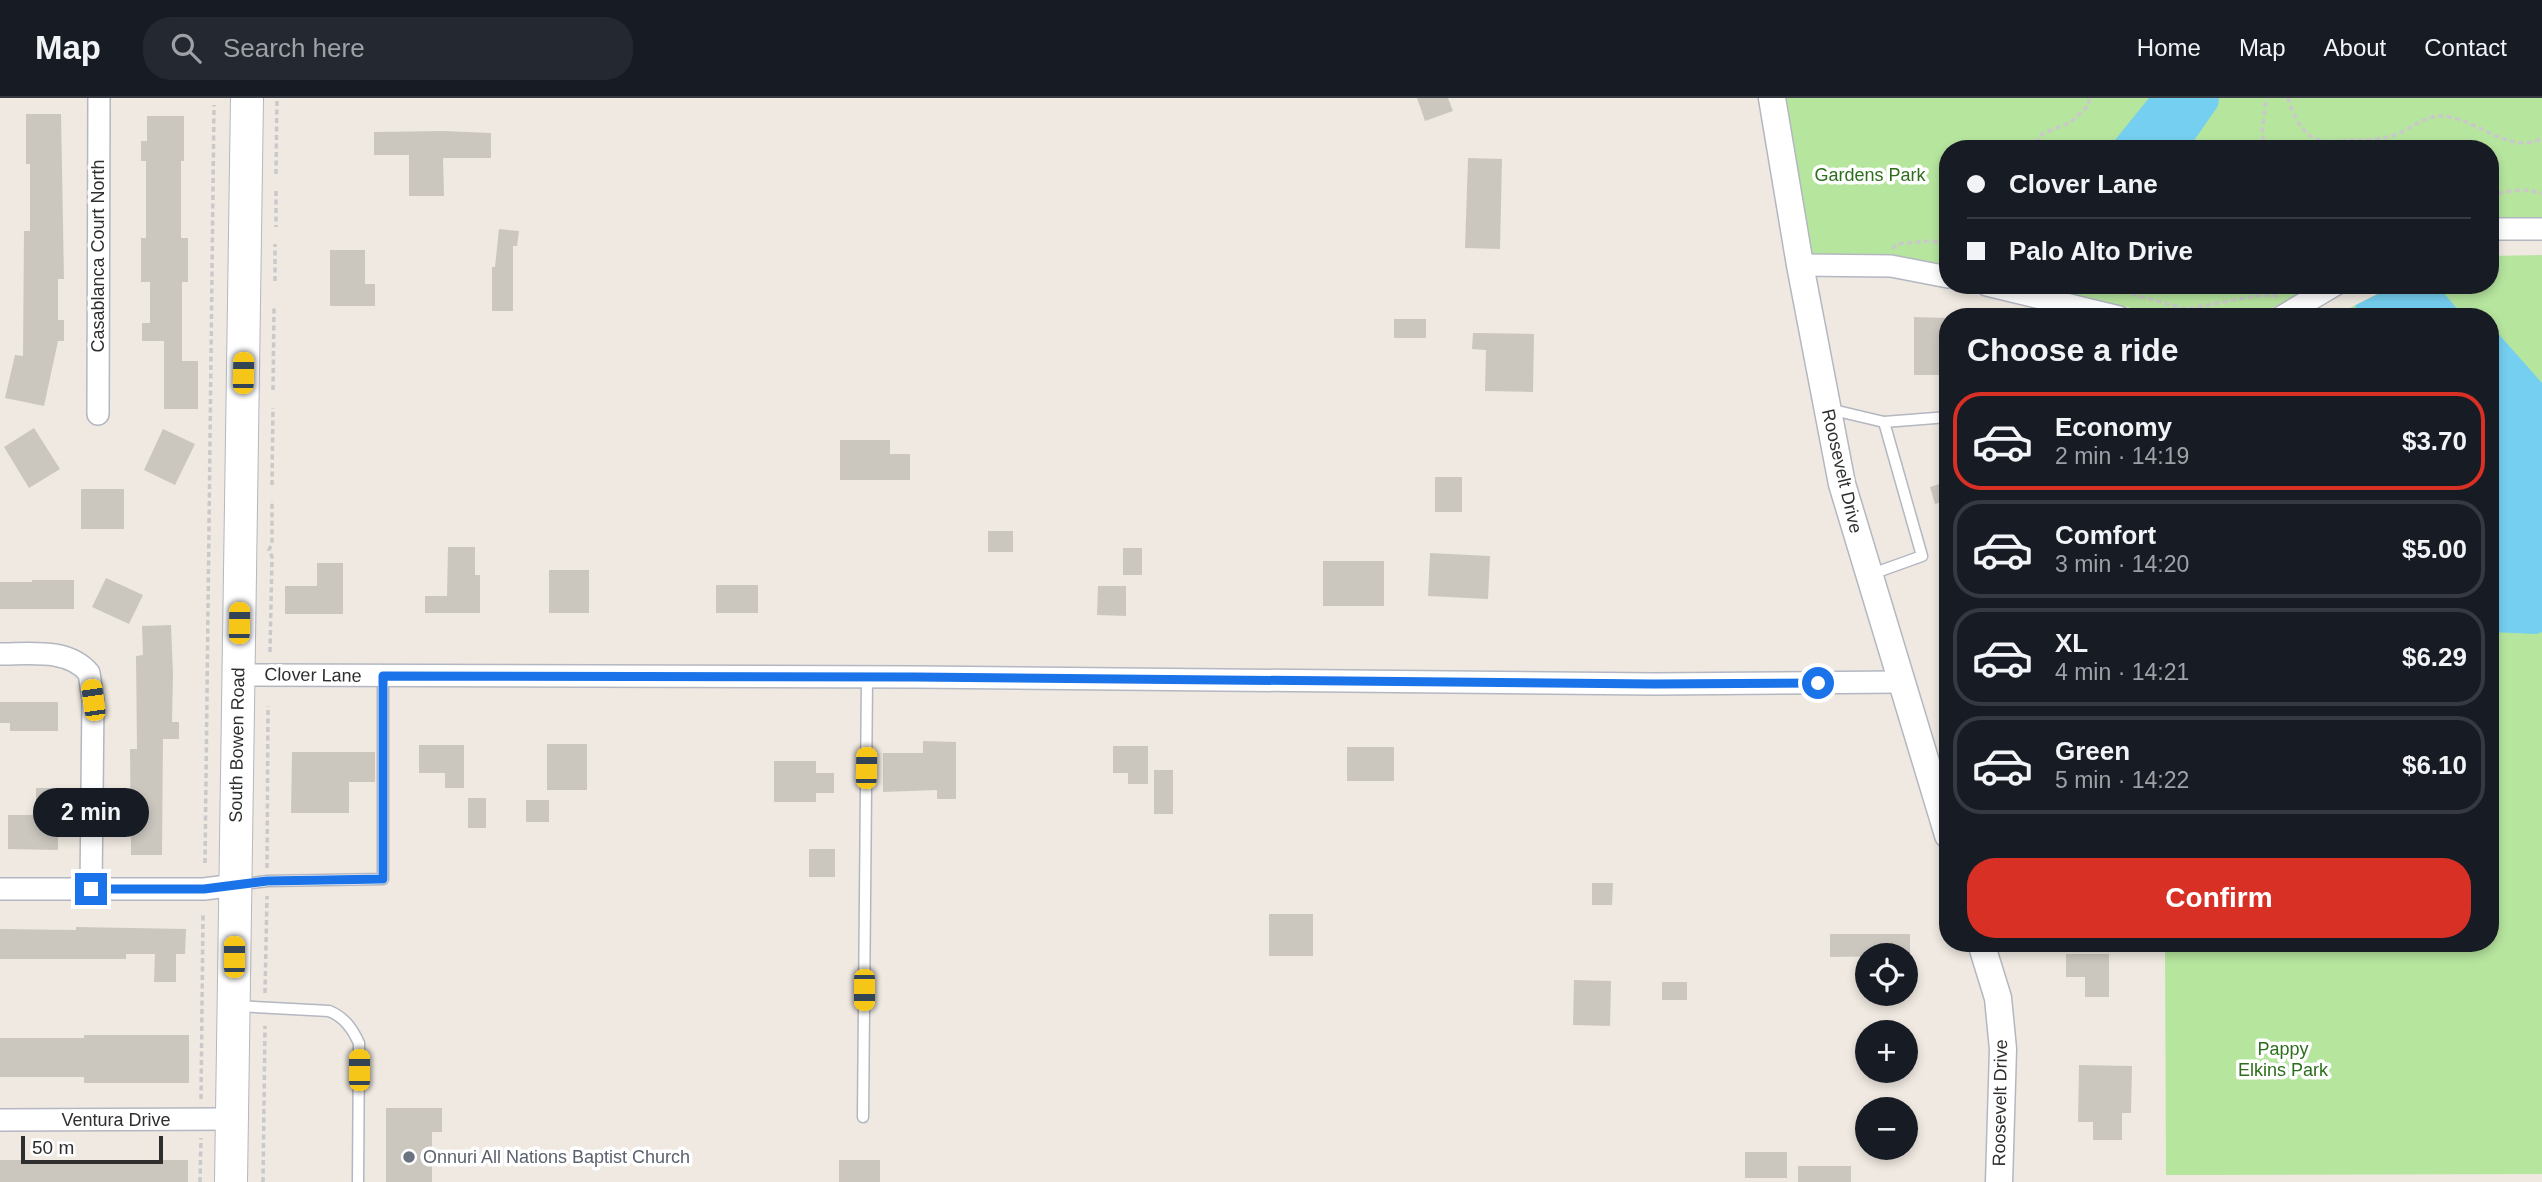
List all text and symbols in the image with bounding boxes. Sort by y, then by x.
search box [143,17,633,80]
text: Map [35,29,101,66]
icon: search [167,29,205,67]
text: Search here [223,33,365,63]
text: Home [2137,34,2201,61]
text: Map [2239,34,2286,61]
text: About [2324,34,2386,61]
text: Contact [2424,34,2507,61]
street label: Casablanca Court North [88,159,108,353]
park label: Gardens Park [1814,165,1927,185]
text: Clover Lane [2009,169,2158,199]
text: Palo Alto Drive [2009,236,2193,266]
text: Choose a ride [1967,332,2179,368]
car [233,352,254,394]
street label: Roosevelt Drive [1818,407,1866,535]
icon: car [1971,410,2034,473]
text: Economy [2055,412,2172,442]
text: $3.70 [2402,426,2467,456]
text: 2 min · 14:19 [2055,443,2189,469]
icon: car [1971,518,2034,581]
text: Comfort [2055,520,2156,550]
text: $5.00 [2402,534,2467,564]
text: 3 min · 14:20 [2055,551,2189,577]
car [229,602,250,644]
icon: car [1971,626,2034,689]
text: XL [2055,628,2088,658]
text: $6.29 [2402,642,2467,672]
text: 4 min · 14:21 [2055,659,2189,685]
street label: Clover Lane [264,664,362,686]
street label: South Bowen Road [226,667,248,823]
route start [1802,667,1834,699]
car [80,678,107,722]
icon: car [1971,734,2034,797]
text: Green [2055,736,2130,766]
car [856,747,877,789]
text: $6.10 [2402,750,2467,780]
text: 5 min · 14:22 [2055,767,2189,793]
callout: 2 min [33,788,149,836]
text: 2 min [61,799,121,825]
button: Confirm [1967,858,2471,938]
route end [75,873,107,905]
car [224,936,245,978]
map controls [1855,943,1918,1160]
button: locate [1855,943,1918,1006]
car [854,969,875,1011]
button: + [1855,1020,1918,1083]
street label: Roosevelt Drive [1989,1039,2011,1167]
park label: Pappy Elkins Park [2238,1039,2329,1080]
car [349,1049,370,1091]
button: − [1855,1097,1918,1160]
street label: Ventura Drive [61,1110,171,1130]
scale bar [21,1133,163,1165]
text: 50 m [32,1137,74,1158]
place label: Onnuri All Nations Baptist Church [423,1147,690,1167]
marker: Onnuri All Nations Baptist Church [401,1149,417,1165]

